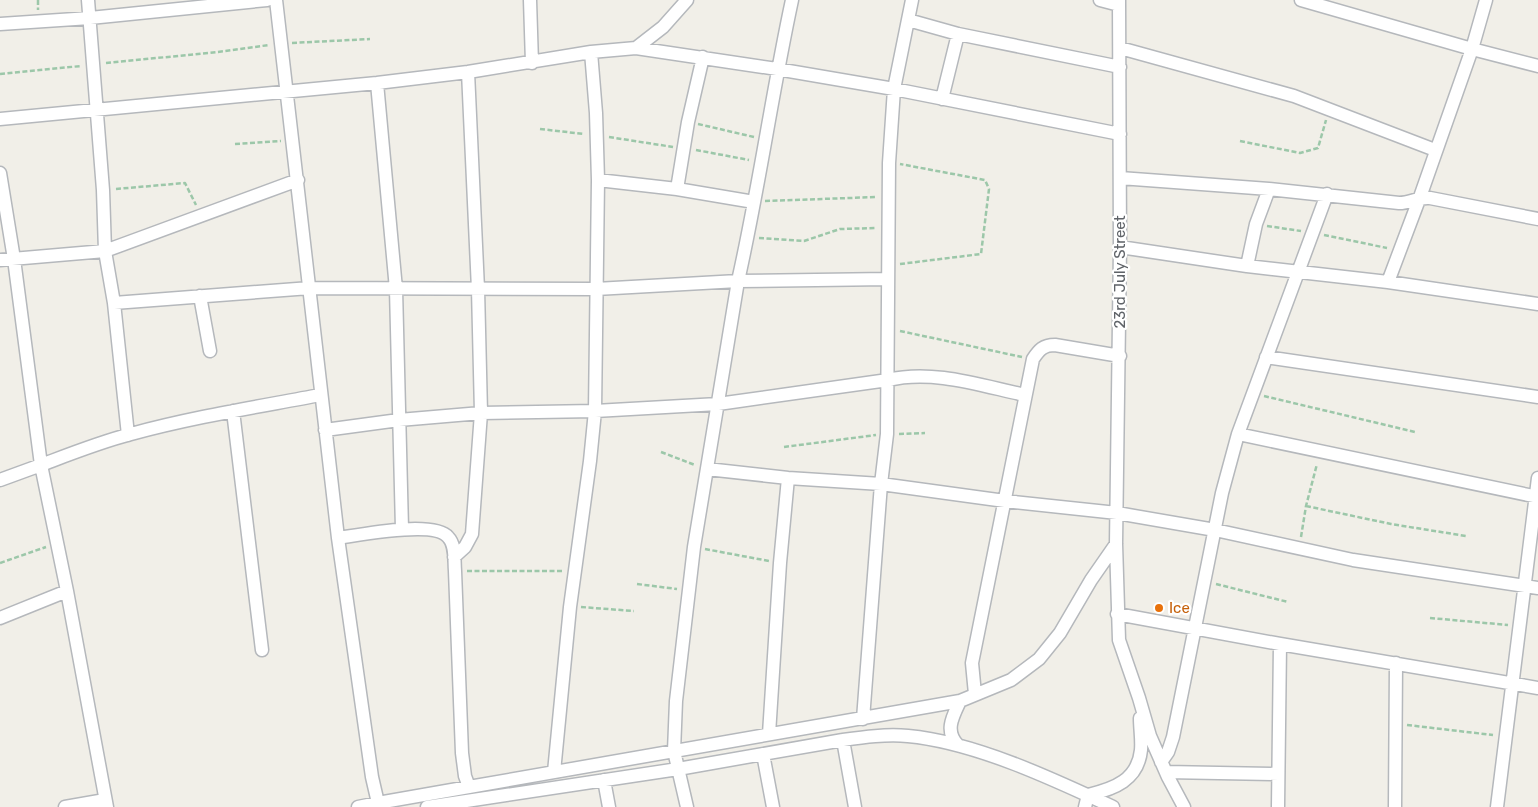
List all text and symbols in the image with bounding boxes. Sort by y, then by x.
street label: 23rd July Street [1111,215,1129,329]
place label: Ice [1169,599,1190,617]
marker: Ice [1153,602,1165,614]

